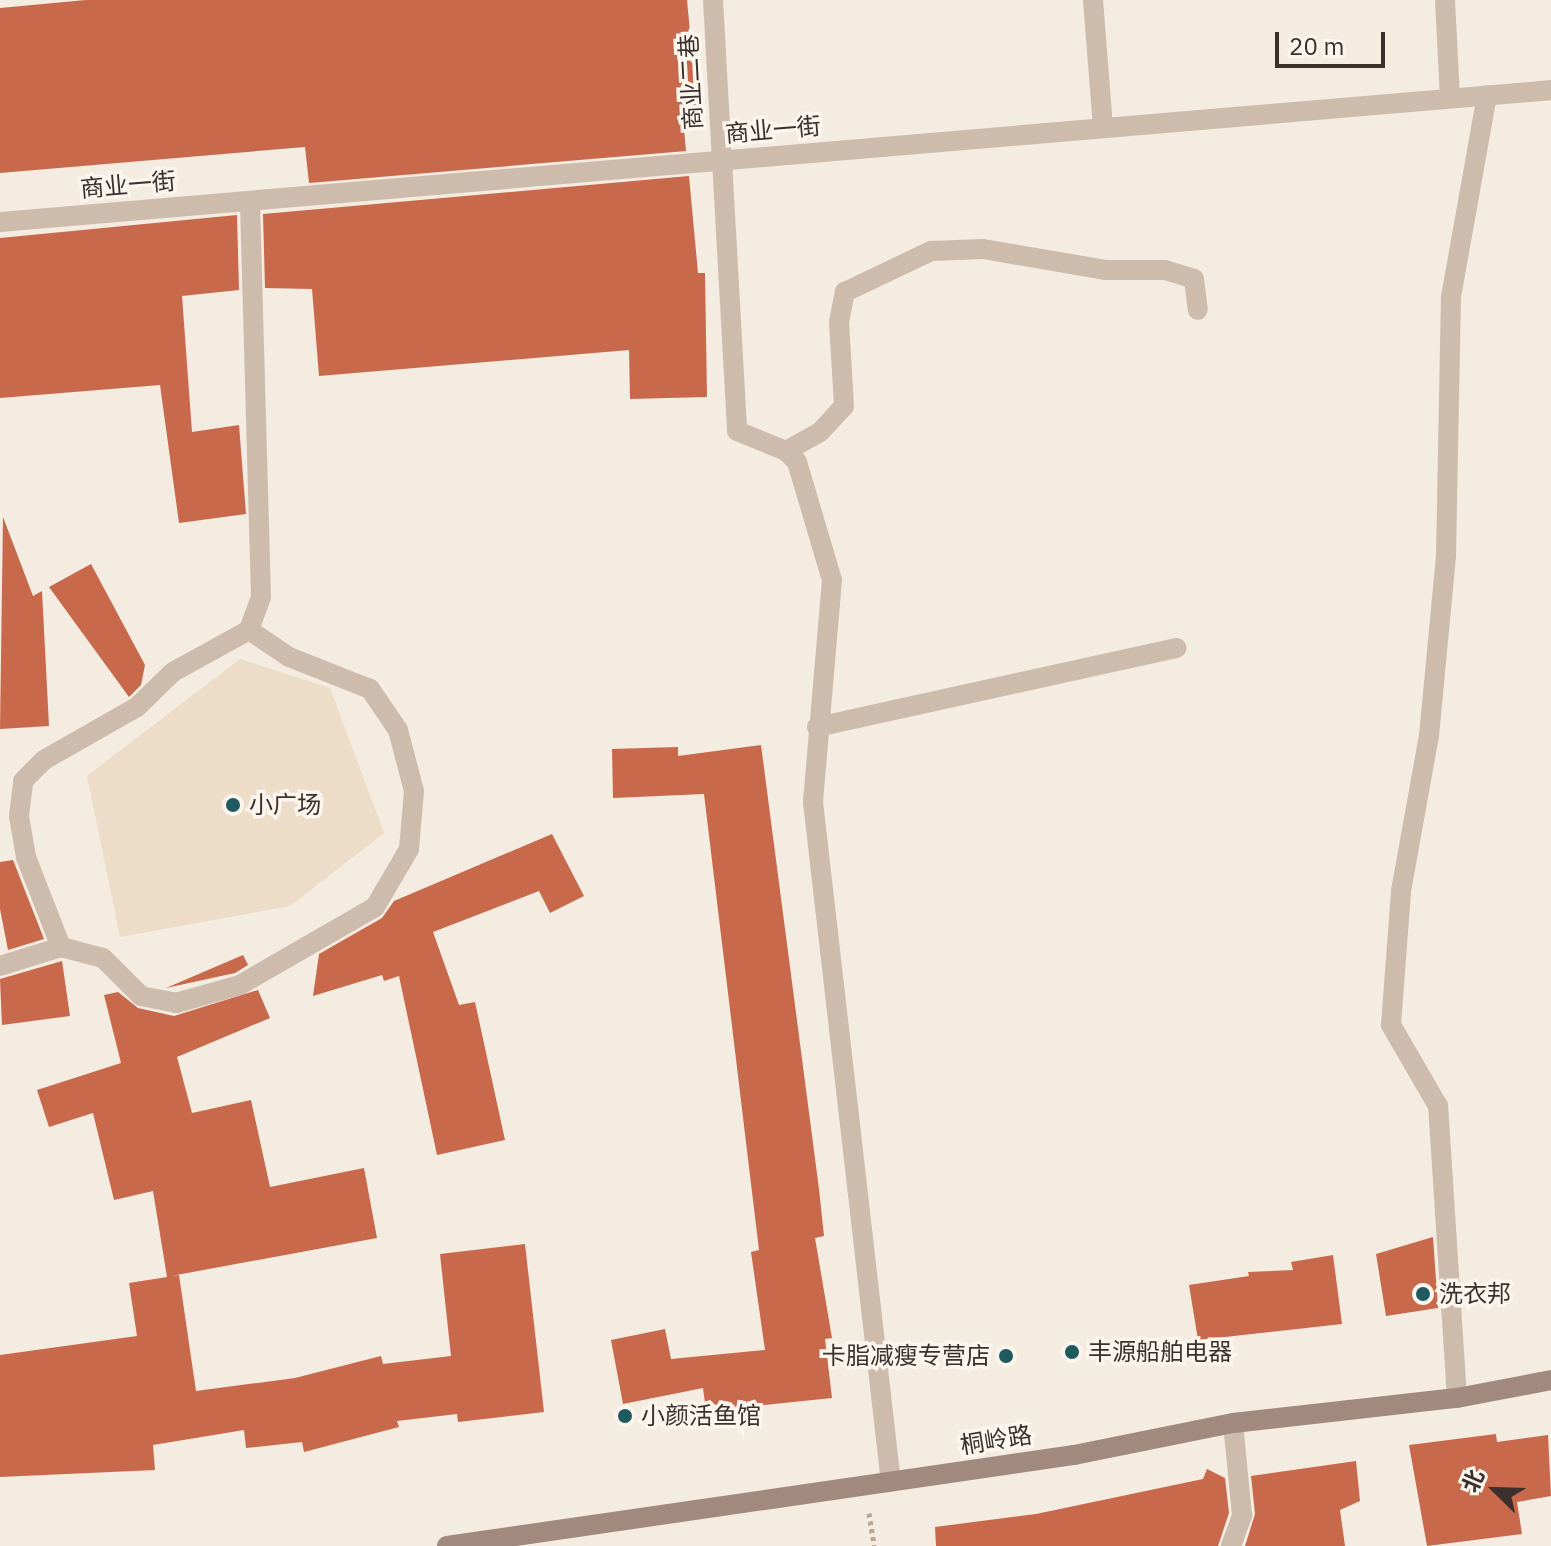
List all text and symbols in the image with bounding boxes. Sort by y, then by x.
scale bar [1279,16,1389,66]
text: 20 m [1289,30,1344,62]
street label: 商业二巷 [674,33,708,131]
street label: 商业一街 [724,111,822,149]
street label: 商业一街 [79,166,177,204]
place label: 小广场 [249,791,321,819]
marker: 小广场 [224,796,242,814]
place label: 洗衣邦 [1439,1280,1511,1308]
marker: 洗衣邦 [1414,1285,1432,1303]
place label: 丰源船舶电器 [1088,1338,1232,1366]
place label: 卡脂减瘦专营店 [822,1342,990,1370]
marker: 丰源船舶电器 [1063,1343,1081,1361]
marker: 卡脂减瘦专营店 [997,1347,1015,1365]
place label: 小颜活鱼馆 [641,1402,761,1430]
marker: 小颜活鱼馆 [616,1407,634,1425]
street label: 桐岭路 [958,1420,1034,1460]
north arrow [1455,1450,1535,1530]
text: 北 [1455,1465,1490,1496]

